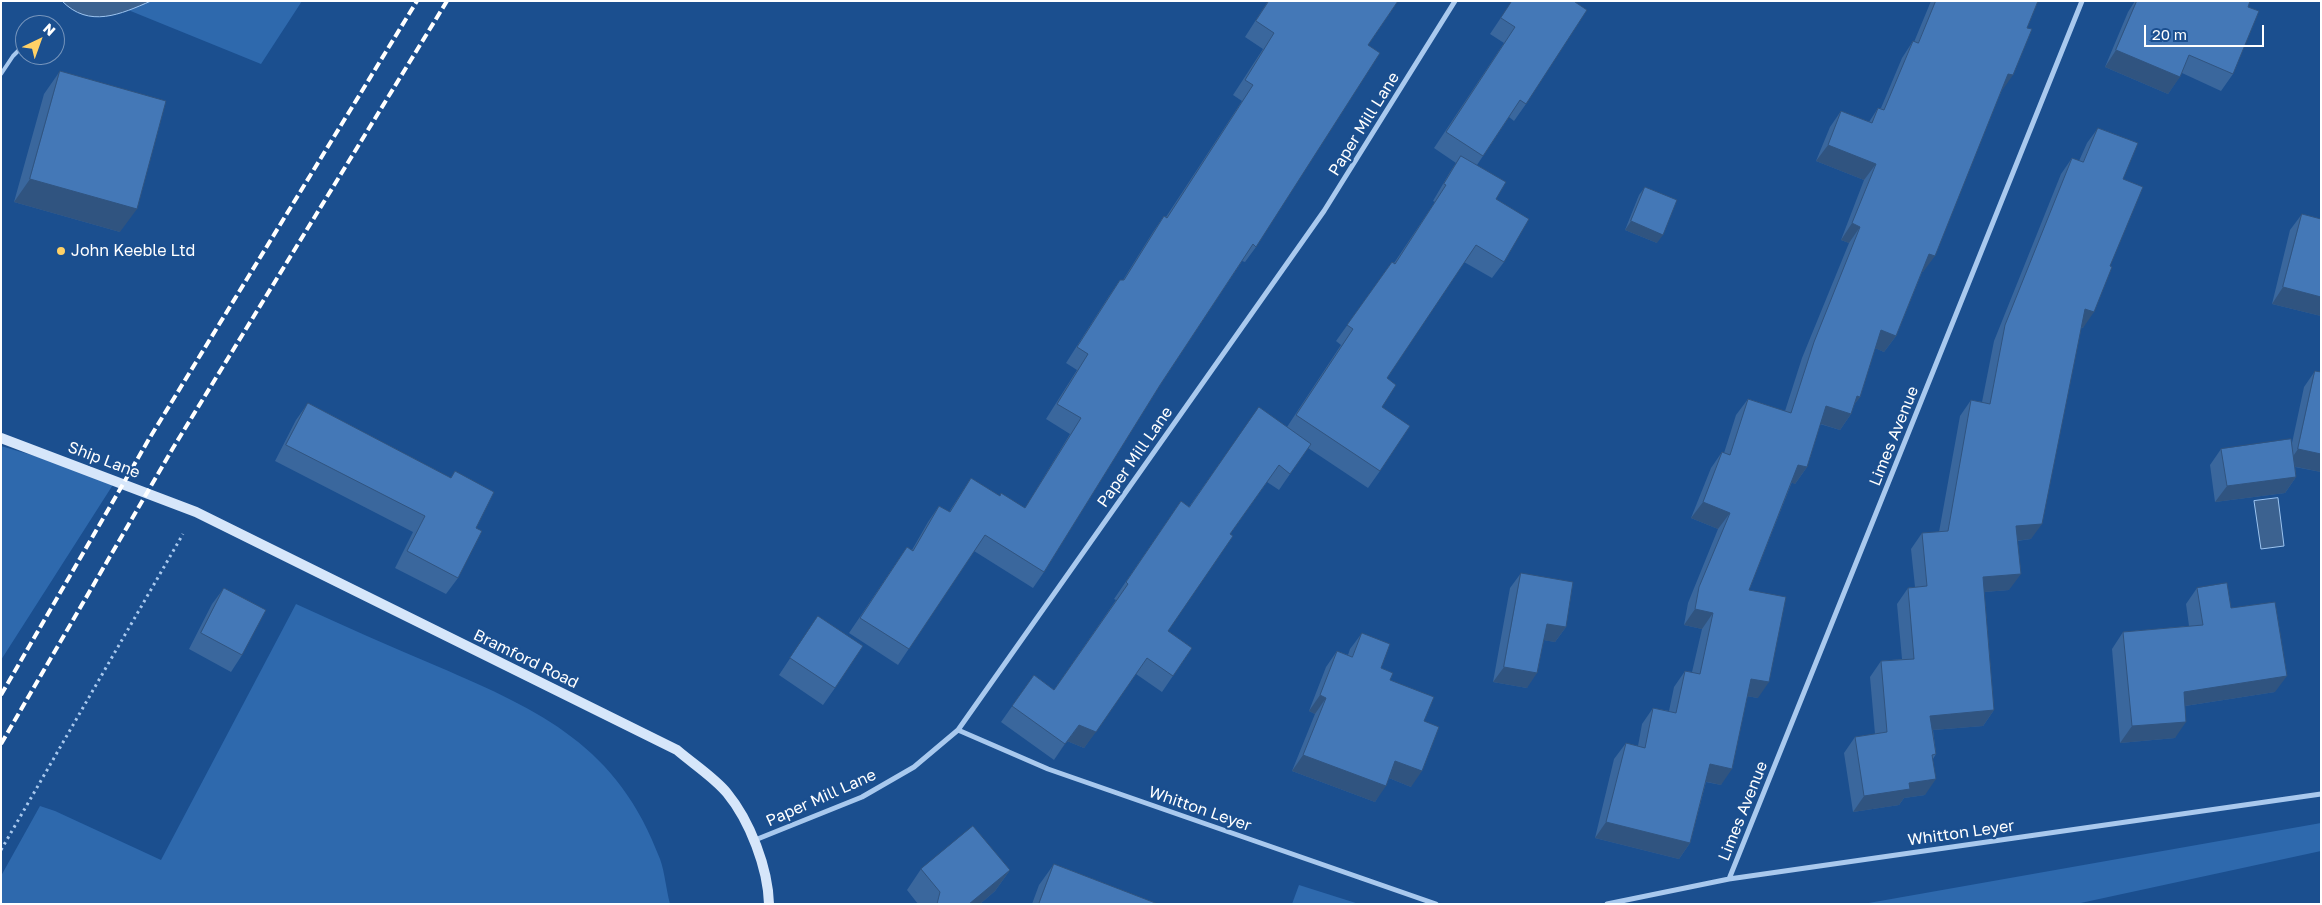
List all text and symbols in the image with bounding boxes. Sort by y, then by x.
north arrow [15,15,65,65]
scale bar [2147,15,2267,47]
text: N [40,19,59,39]
text: 20 m [2152,25,2187,43]
street label: Paper Mill Lane [1324,69,1404,179]
place label: John Keeble Ltd [71,241,195,261]
marker: John Keeble Ltd [55,245,67,257]
street label: Limes Avenue [1865,383,1923,489]
street label: Paper Mill Lane [1093,403,1177,511]
street label: Ship Lane [65,437,143,483]
street label: Bramford Road [470,625,582,693]
street label: Limes Avenue [1714,758,1772,864]
street label: Paper Mill Lane [763,765,879,831]
street label: Whitton Leyer [1146,782,1254,836]
street label: Whitton Leyer [1906,816,2016,850]

